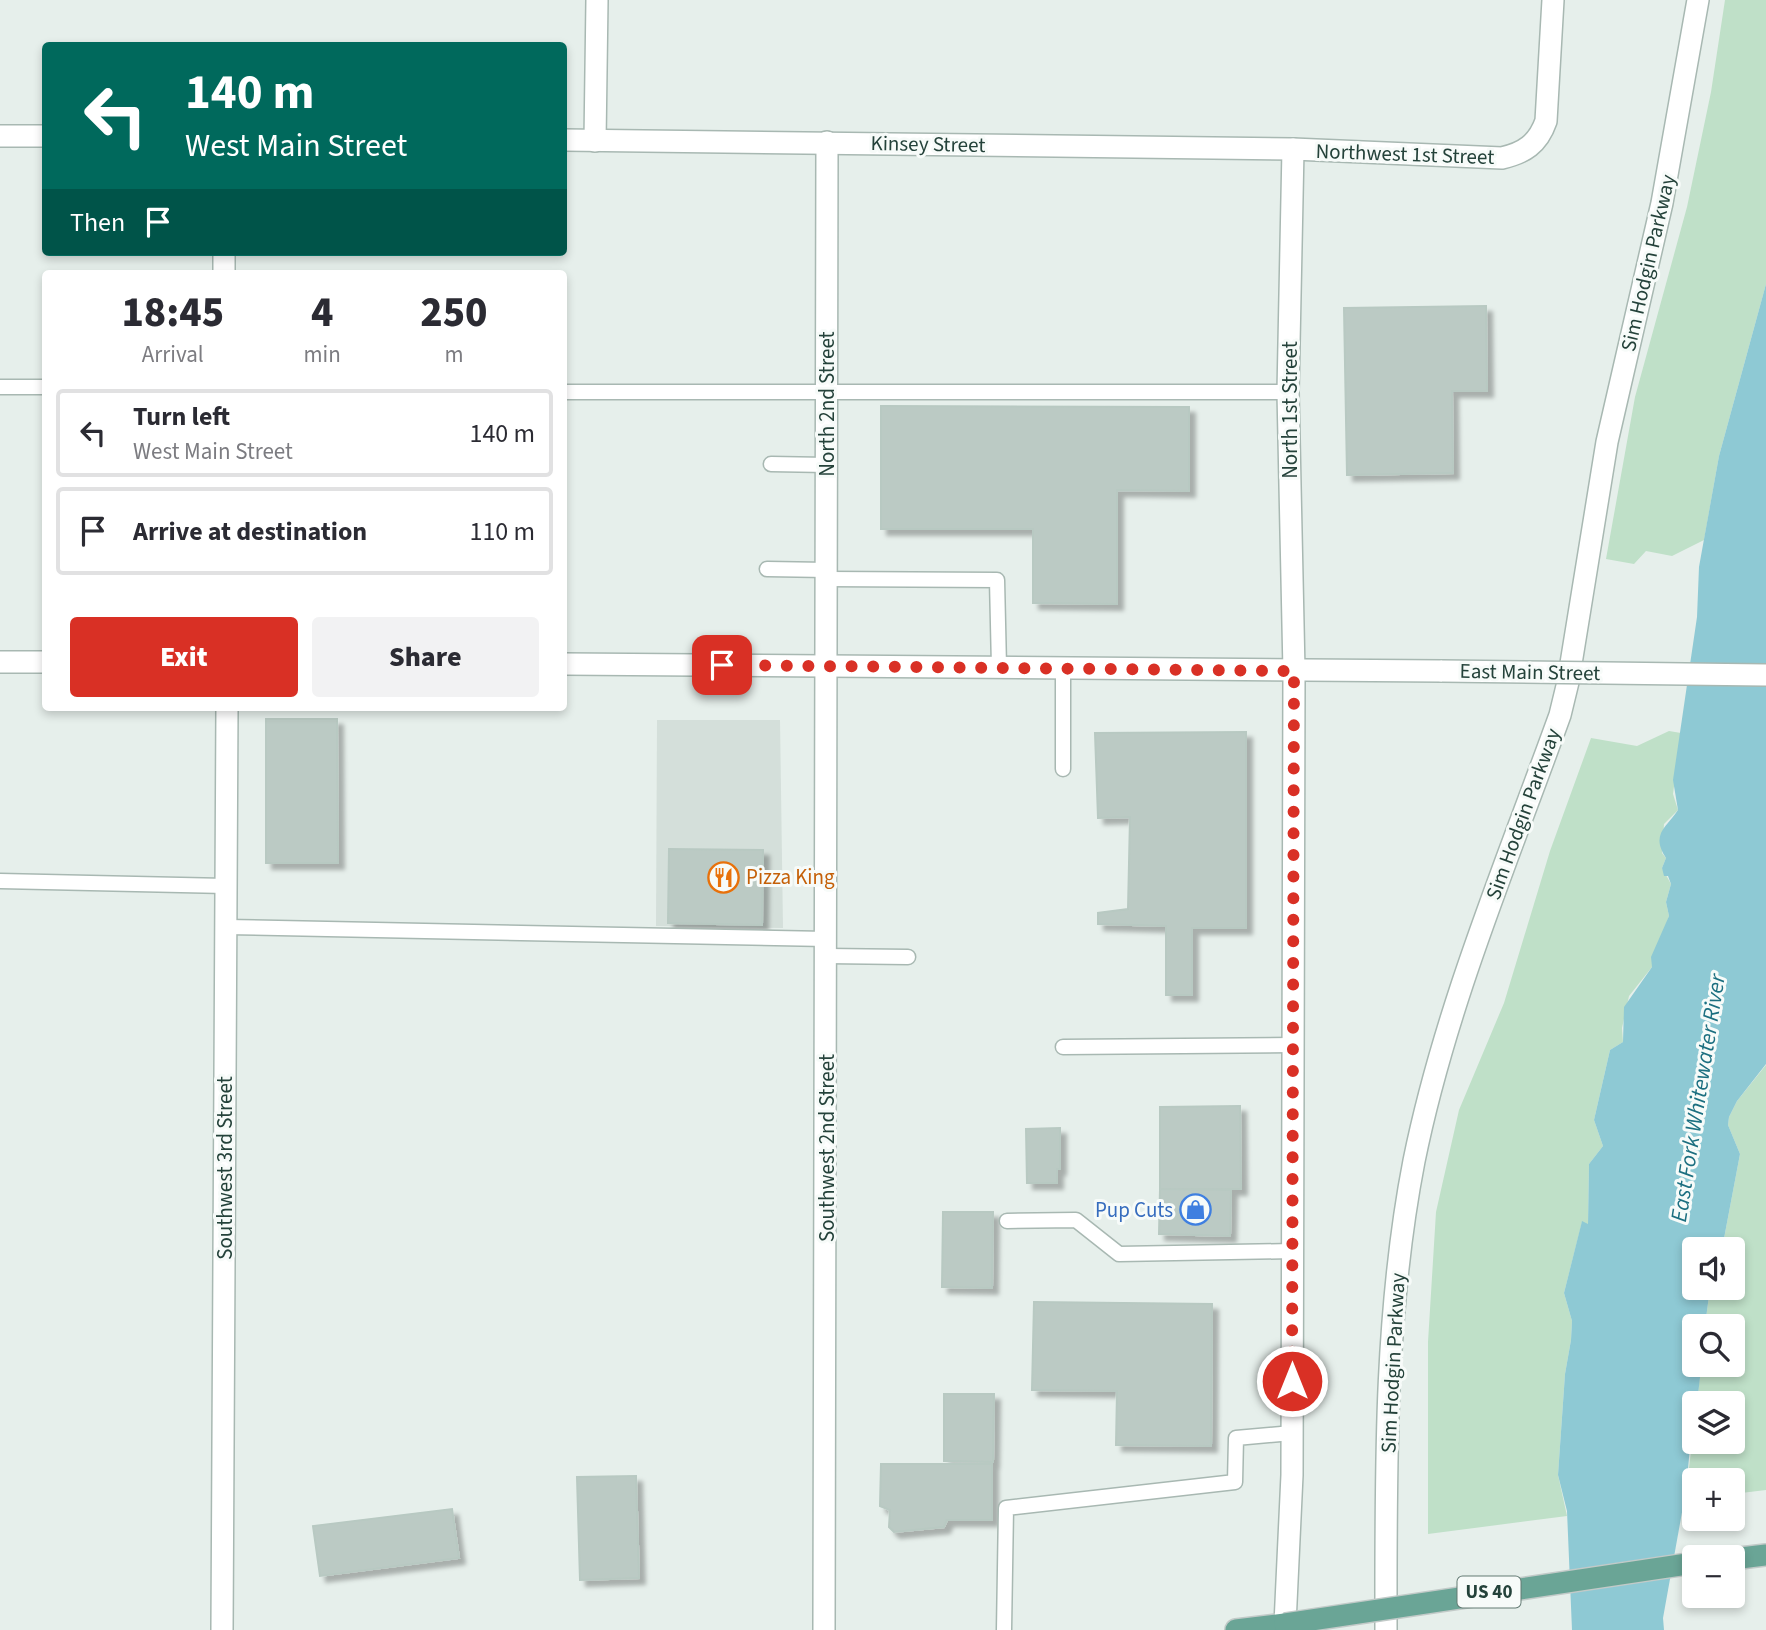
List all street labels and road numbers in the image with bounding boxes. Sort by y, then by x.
street label: Kinsey Street [870,128,986,160]
street label: Northwest 1st Street [1315,136,1495,172]
street label: Sim Hodgin Parkway [1613,171,1683,354]
street label: North 2nd Street [812,331,842,477]
street label: North 1st Street [1275,341,1305,479]
street label: East Main Street [1459,656,1601,688]
street label: Sim Hodgin Parkway [1478,724,1568,904]
street label: Southwest 2nd Street [812,1054,842,1242]
street label: Southwest 3rd Street [210,1076,240,1260]
street label: Sim Hodgin Parkway [1373,1272,1413,1454]
road number: US 40 [1458,1576,1520,1608]

